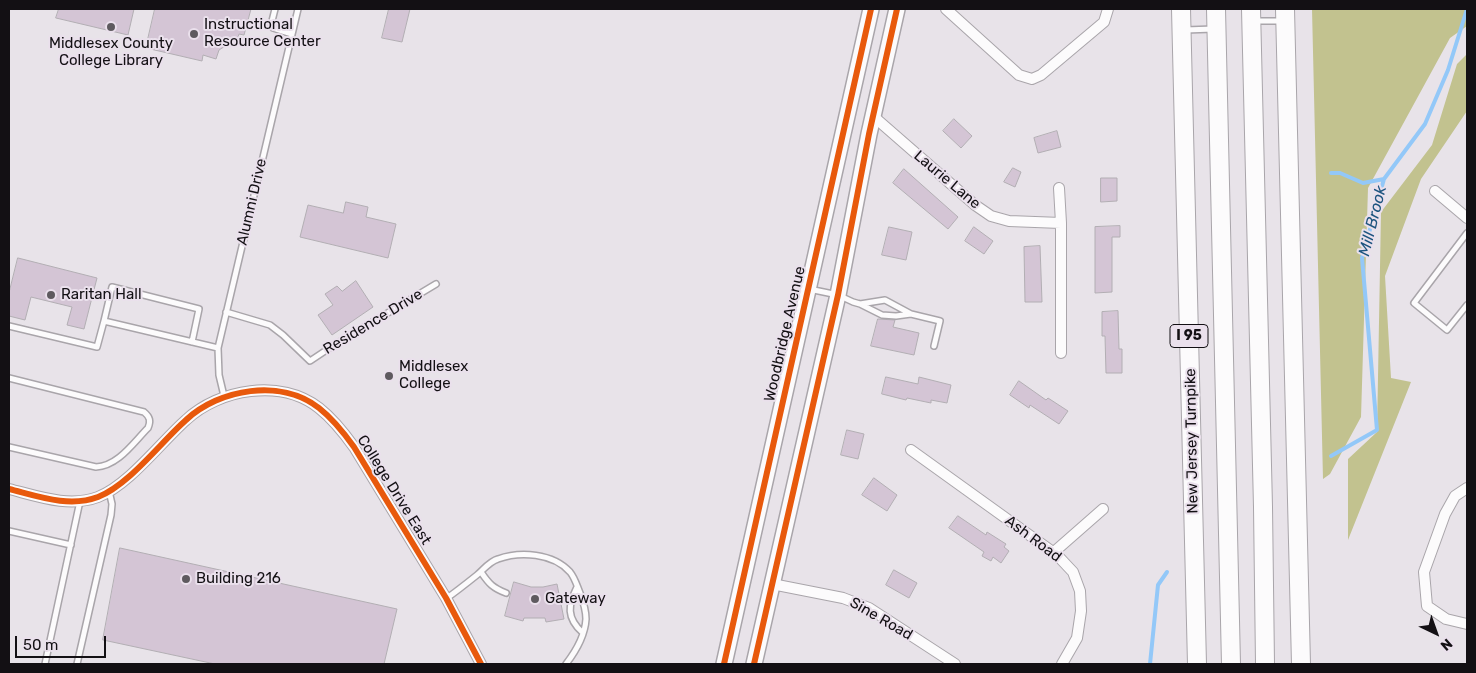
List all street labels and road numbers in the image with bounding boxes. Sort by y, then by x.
street label: Laurie Lane [910,147,984,213]
street label: Alumni Drive [233,157,271,247]
street label: Woodbridge Avenue [761,264,809,404]
street label: Residence Drive [320,285,426,359]
road number: I 95 [1170,324,1208,348]
street label: New Jersey Turnpike [1182,368,1202,514]
street label: College Drive East [353,432,435,548]
street label: Ash Road [1001,512,1065,566]
street label: Sine Road [846,594,916,644]

